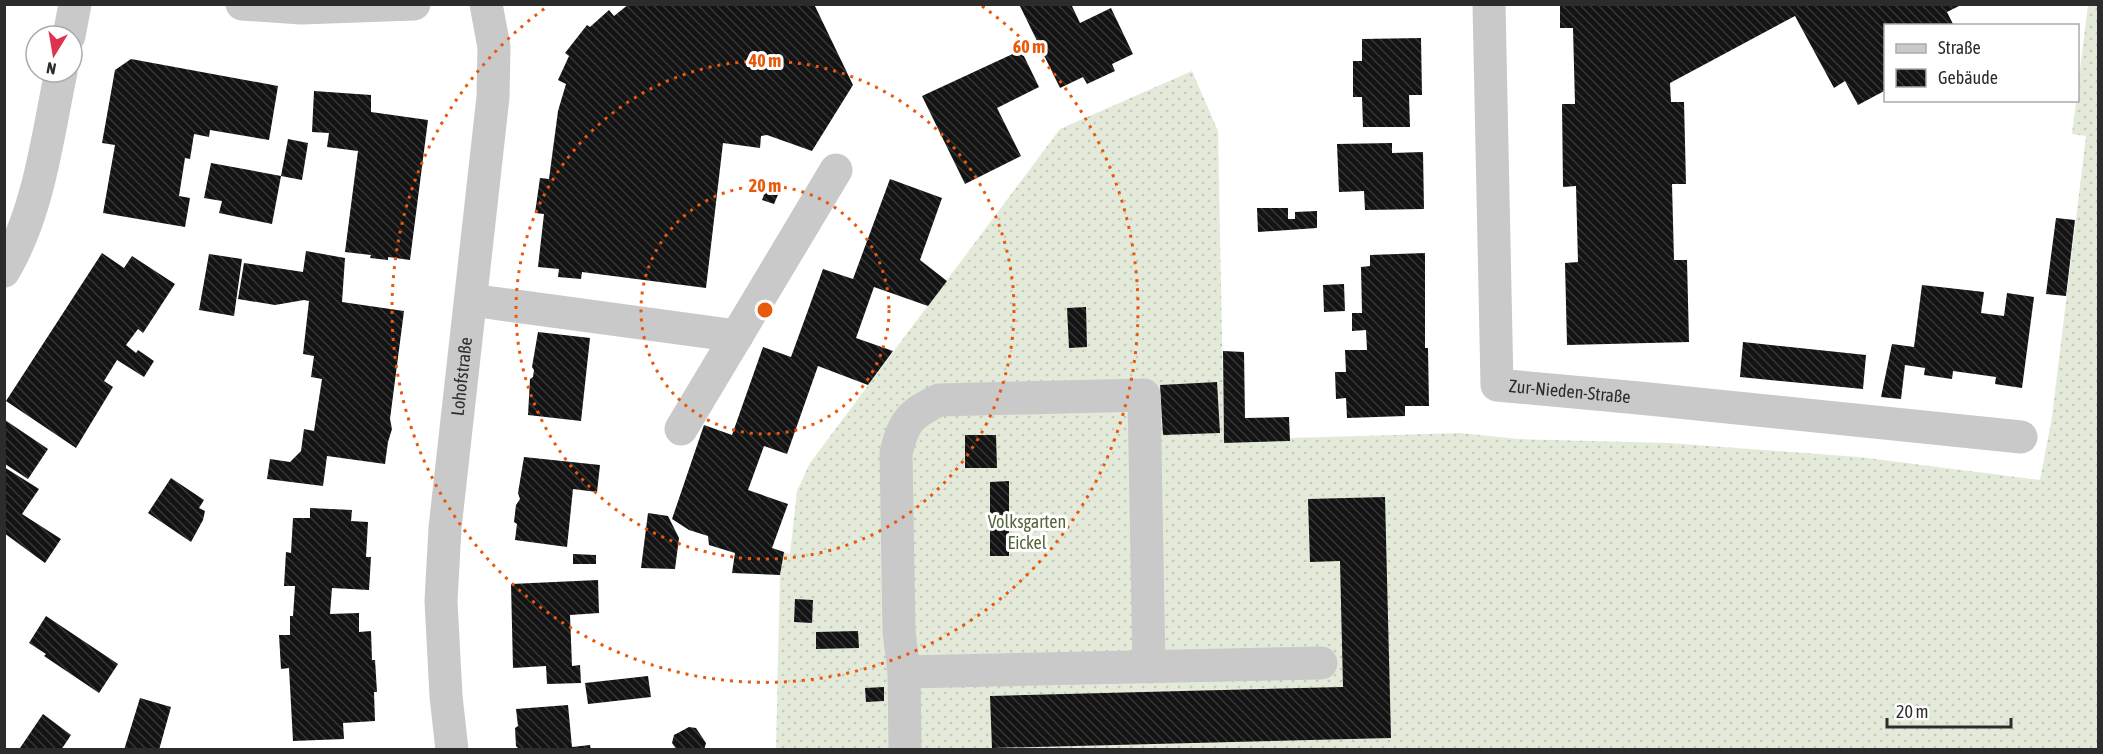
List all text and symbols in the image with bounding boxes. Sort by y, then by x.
north arrow [24,24,84,84]
legend [1884,24,2079,102]
text: 60 m [1013,36,1045,57]
text: Straße [1938,37,1981,58]
text: 40 m [748,50,781,71]
text: N [45,59,57,78]
text: Gebäude [1938,67,1998,88]
text: 20 m [749,175,781,196]
centre of rings [755,300,775,320]
street label: Lohofstraße [447,336,476,417]
street label: Zur-Nieden-Straße [1508,375,1631,407]
park label: Volksgarten Eickel [988,511,1066,553]
scale bar [1887,691,2012,729]
text: 20 m [1896,701,1928,722]

